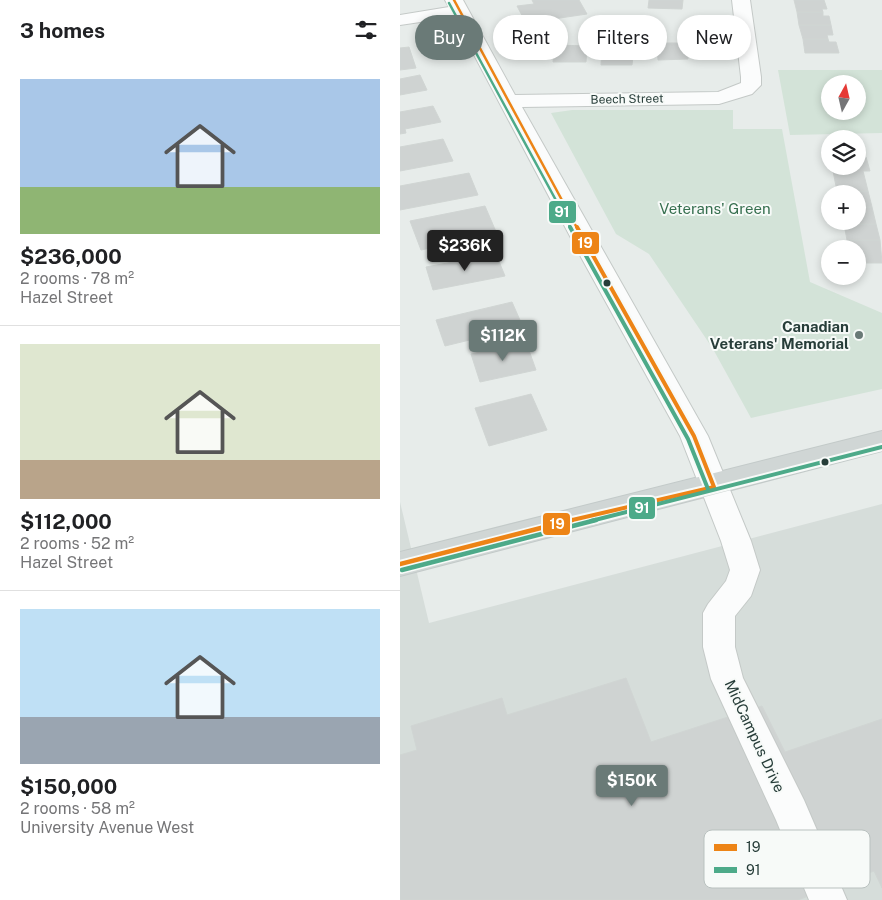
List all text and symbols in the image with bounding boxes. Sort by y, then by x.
chip: Buy [415,15,483,60]
chip: Rent [493,15,568,60]
chip: Filters [578,15,667,60]
chip: New [677,15,751,60]
icon: filters [352,16,380,44]
text: 3 homes [20,18,105,43]
north arrow [821,75,866,120]
map controls [821,75,866,285]
street label: Beech Street [590,91,664,107]
icon: home [155,111,245,201]
button: layers [821,130,866,175]
button: + [821,185,866,230]
line badge: 91 [548,200,577,224]
park label: Veterans' Green [659,200,771,217]
text: 91 [554,204,570,220]
pin: $236K [430,230,500,272]
line badge: 19 [571,231,600,255]
text: 19 [577,235,593,251]
text: $236K [438,236,492,255]
button: − [821,240,866,285]
text: $236,000 [20,244,122,269]
text: 2 rooms · 78 m² [20,269,134,288]
unlabelled marker [602,278,612,288]
text: Hazel Street [20,288,113,307]
place label: Canadian Veterans' Memorial [710,318,849,352]
pin: $112K [468,320,538,362]
text: $112K [480,326,526,345]
marker: Canadian Veterans' Memorial [853,329,865,341]
icon: home [155,377,245,467]
unlabelled marker [820,457,830,467]
line badge: 91 [628,496,656,520]
text: 91 [634,500,650,516]
text: $112,000 [20,509,112,534]
line badge: 19 [542,512,571,536]
text: 19 [549,516,565,532]
text: 2 rooms · 52 m² [20,534,134,553]
text: Hazel Street [20,553,113,572]
icon: home [155,642,245,732]
street label: MidCampus Drive [721,677,789,795]
pin: $150K [597,764,667,807]
text: $150K [607,771,657,790]
text: $150,000 [20,774,117,799]
text: 2 rooms · 58 m² [20,799,135,818]
text: University Avenue West [20,818,194,837]
legend [704,830,870,888]
text: 19 [746,839,761,855]
text: 91 [746,862,760,878]

